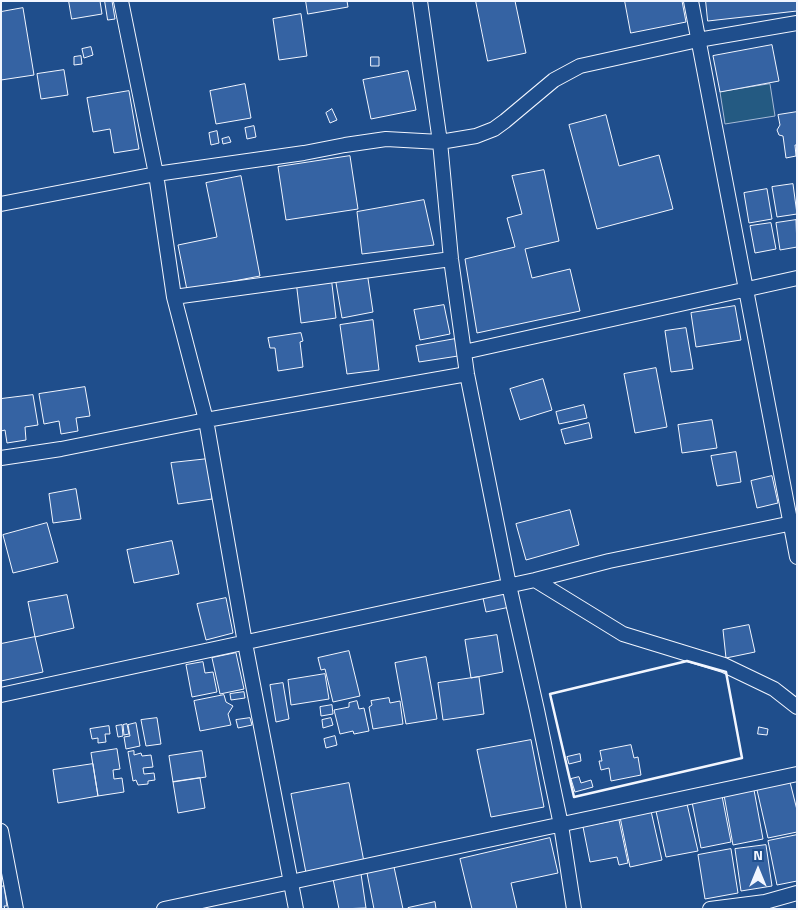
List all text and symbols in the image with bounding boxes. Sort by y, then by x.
text: N [753,844,763,865]
north arrow [733,845,783,895]

